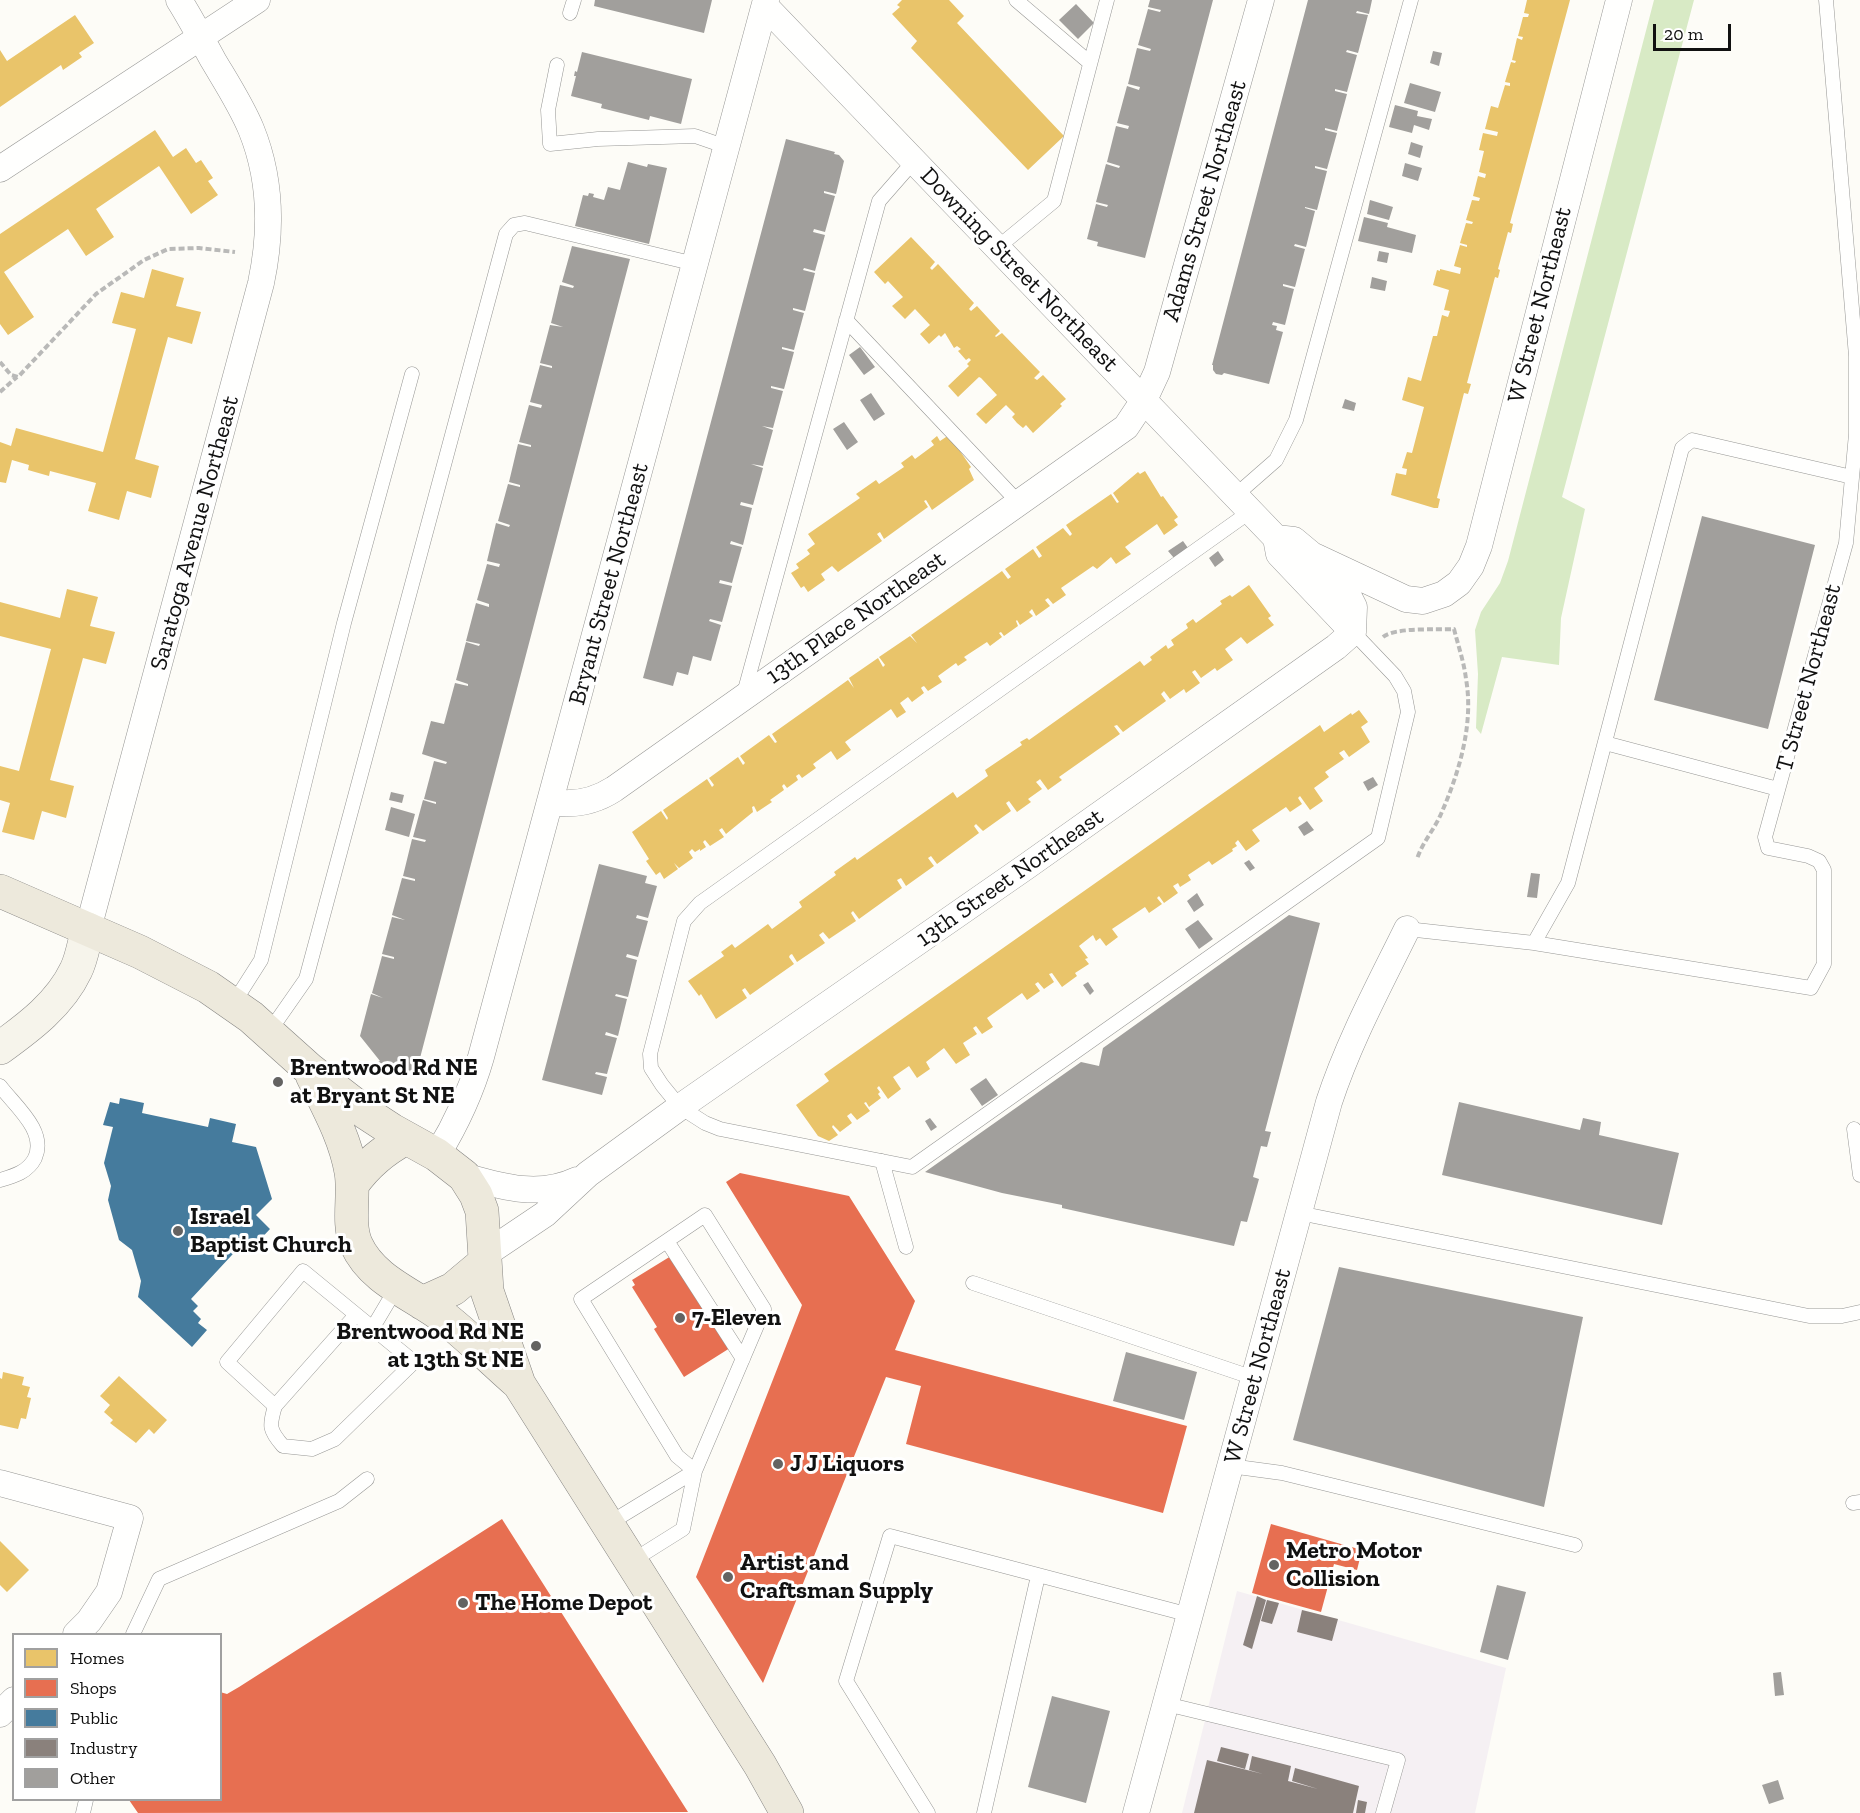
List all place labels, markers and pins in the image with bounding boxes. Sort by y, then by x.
place label: Brentwood Rd NE at Bryant St NE [290,1054,478,1110]
marker: Brentwood Rd NE at Bryant St NE [271,1075,285,1089]
place label: Israel Baptist Church [190,1203,352,1259]
marker: Israel Baptist Church [171,1224,185,1238]
place label: 7-Eleven [692,1304,781,1332]
marker: 7-Eleven [673,1311,687,1325]
place label: Brentwood Rd NE at 13th St NE [336,1318,524,1374]
marker: Brentwood Rd NE at 13th St NE [529,1339,543,1353]
place label: J J Liquors [790,1450,904,1478]
marker: J J Liquors [771,1457,785,1471]
place label: Metro Motor Collision [1286,1537,1422,1593]
place label: Artist and Craftsman Supply [740,1549,933,1605]
marker: Metro Motor Collision [1267,1558,1281,1572]
marker: Artist and Craftsman Supply [721,1570,735,1584]
place label: The Home Depot [475,1589,652,1617]
marker: The Home Depot [456,1596,470,1610]

